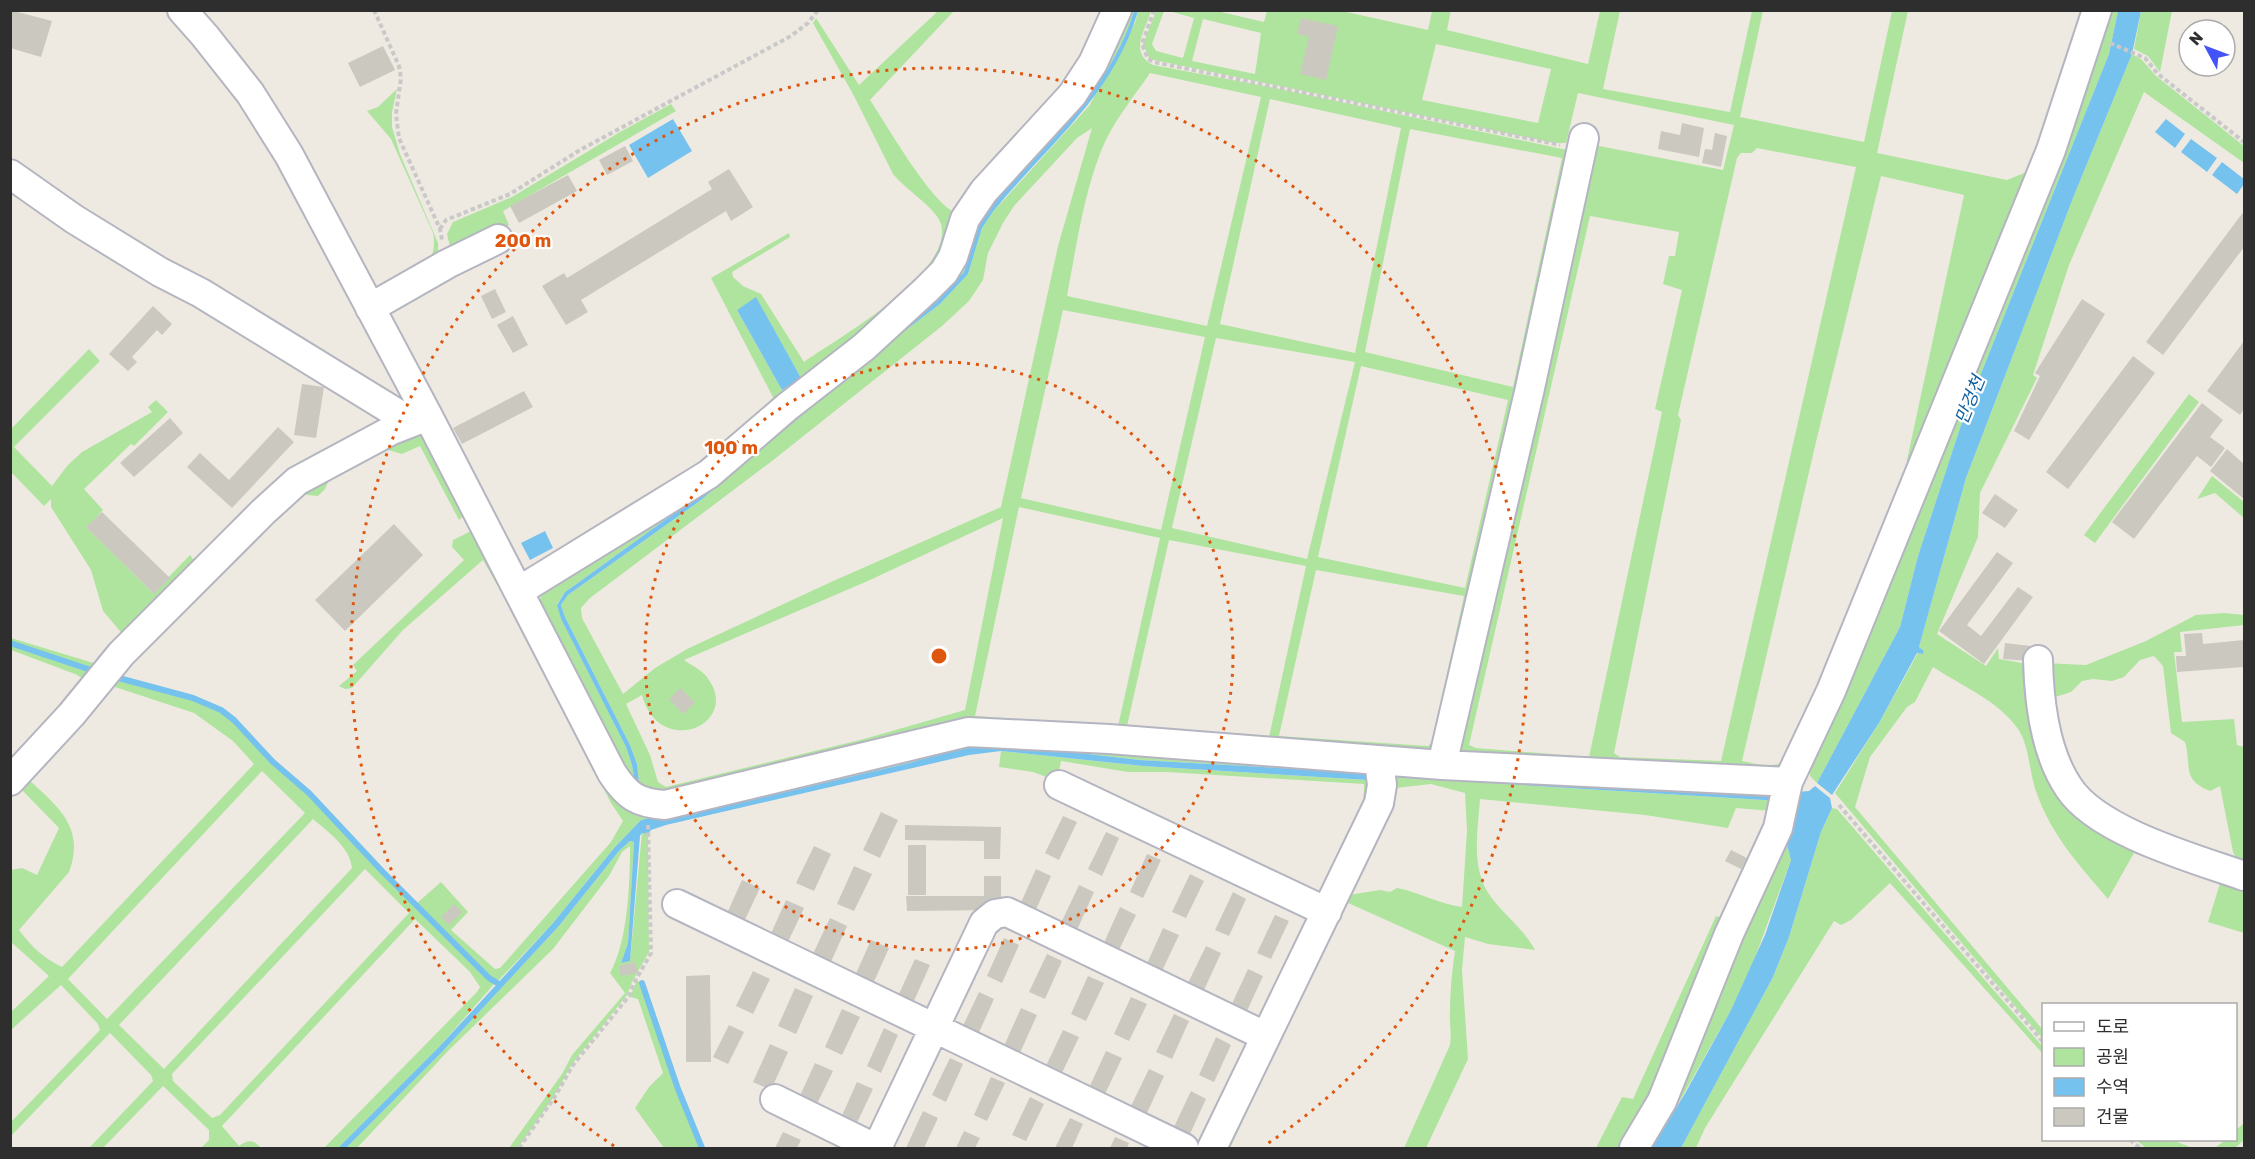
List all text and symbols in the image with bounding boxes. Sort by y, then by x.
north arrow [2177,18,2237,78]
text: N [2185,28,2207,49]
text: 200 m [495,230,551,252]
water label: 만겅천 [1950,371,1990,427]
text: 100 m [704,437,758,459]
centre of rings [929,646,949,666]
legend [2042,1003,2237,1141]
text: 도로 [2096,1016,2129,1038]
text: 공원 [2096,1046,2129,1068]
text: 수역 [2096,1076,2129,1098]
text: 건물 [2096,1106,2129,1128]

